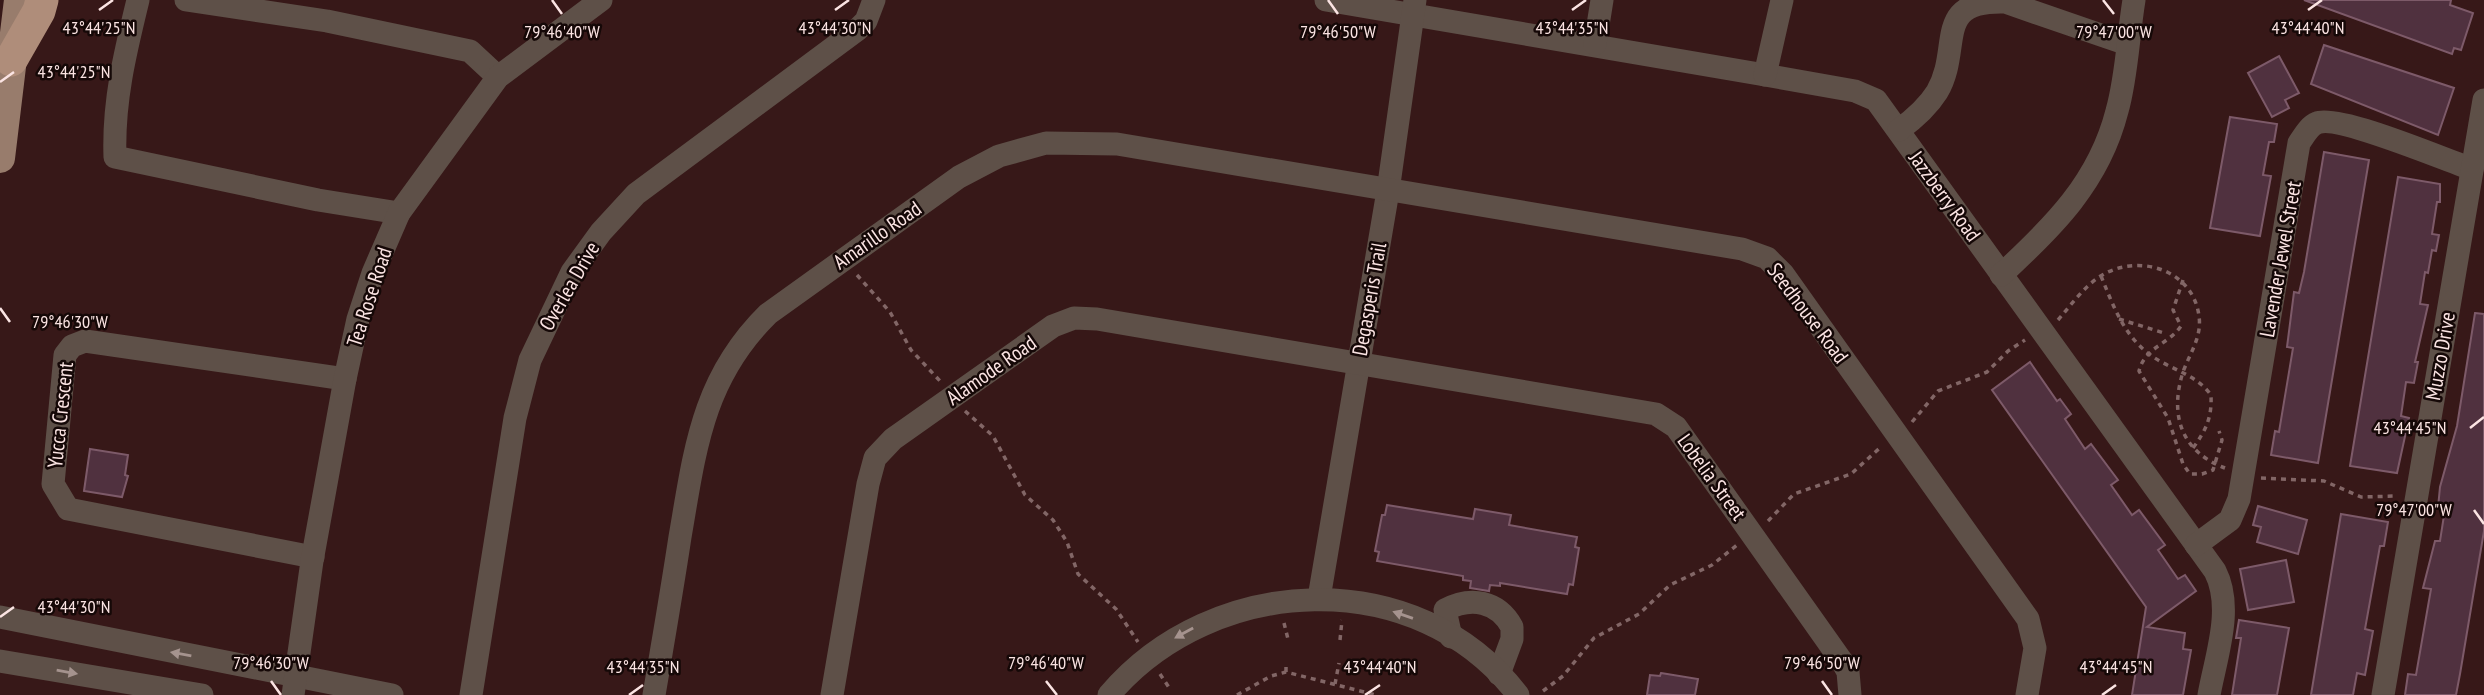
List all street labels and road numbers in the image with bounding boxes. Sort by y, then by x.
street label: Jazzberry Road [1902,145,1987,247]
street label: Lavender Jewel Street [2253,179,2307,339]
street label: Amarillo Road [828,195,926,275]
street label: Overlea Drive [533,237,605,335]
street label: Degasperis Trail [1346,240,1392,358]
street label: Tea Rose Road [340,244,398,350]
street label: Seedhouse Road [1761,257,1855,369]
street label: Muzzo Drive [2419,310,2461,402]
street label: Alamode Road [941,329,1041,411]
street label: Yucca Crescent [41,360,79,469]
street label: Lobelia Street [1672,428,1753,526]

